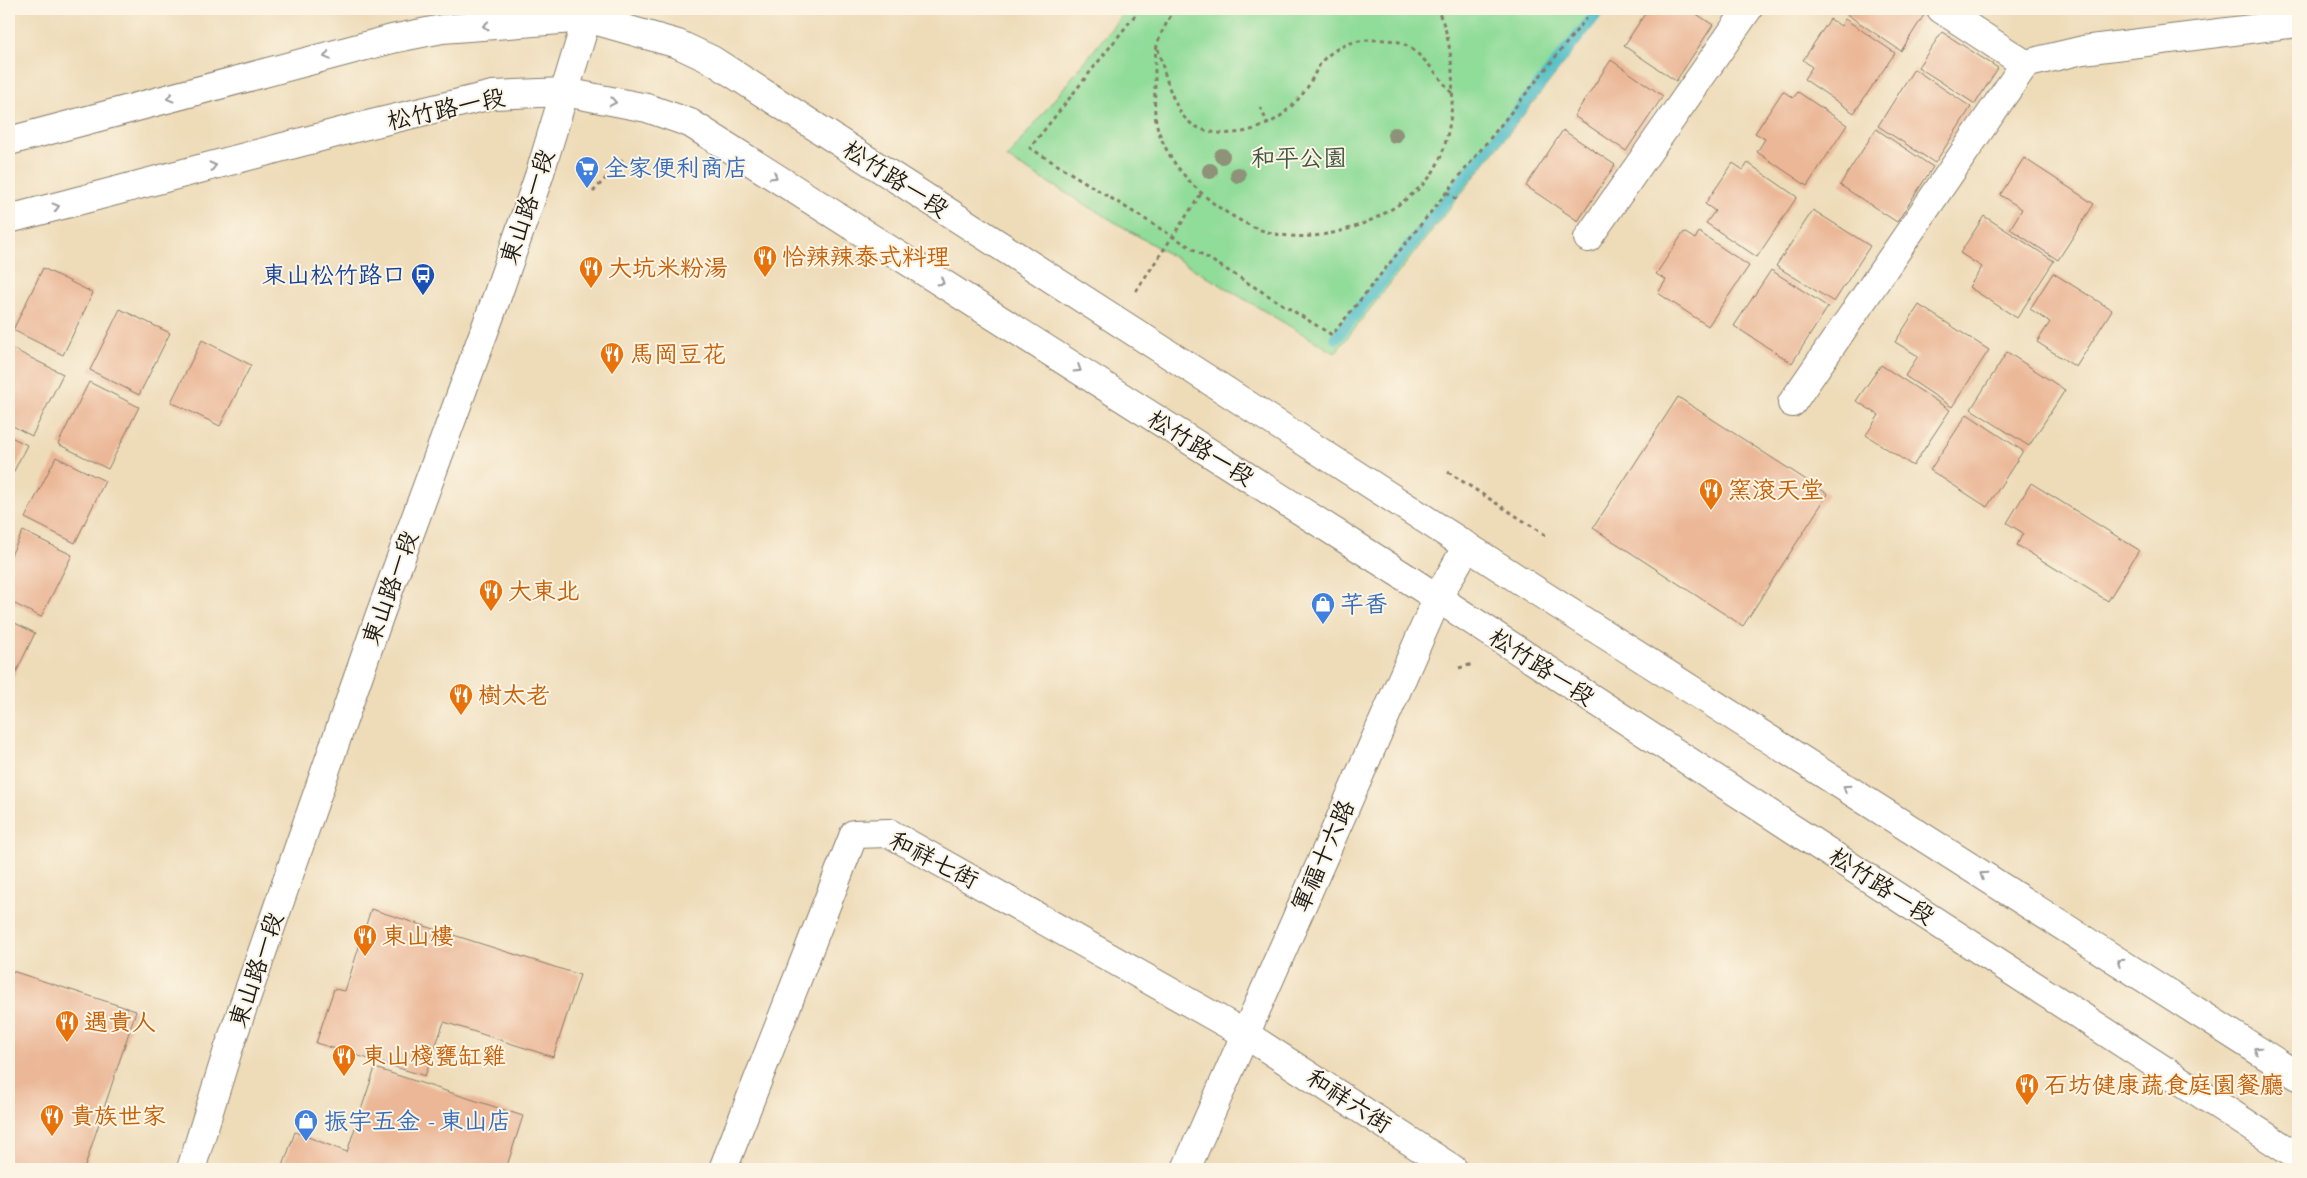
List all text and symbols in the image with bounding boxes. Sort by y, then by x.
one-way arrow [481,20,489,31]
one-way arrow [323,51,331,61]
street label: 松竹路一段 [384,82,508,136]
one-way arrow [166,93,174,103]
one-way arrow [608,96,617,106]
street label: 松竹路一段 [838,134,954,224]
park label: 和平公園 [1251,143,1347,173]
street label: 東山路一段 [493,145,561,269]
place label: 全家便利商店 [604,153,748,183]
supermarket icon: 全家便利商店 [574,155,600,189]
one-way arrow [209,161,218,172]
one-way arrow [769,170,778,180]
one-way arrow [51,202,60,213]
place label: 恰辣辣泰式料理 [782,242,950,272]
restaurant icon: 恰辣辣泰式料理 [752,244,778,278]
place label: 大坑米粉湯 [608,253,728,283]
restaurant icon: 大坑米粉湯 [578,255,604,289]
place label: 東山松竹路口 [262,260,406,290]
bus stop icon: 東山松竹路口 [410,262,436,296]
one-way arrow [935,276,944,286]
place label: 馬岡豆花 [630,339,726,369]
restaurant icon: 馬岡豆花 [599,341,625,375]
one-way arrow [1073,363,1082,373]
street label: 松竹路一段 [1142,403,1260,493]
place label: 窯滾天堂 [1728,475,1824,505]
restaurant icon: 窯滾天堂 [1698,477,1724,511]
street label: 東山路一段 [355,526,425,650]
place label: 大東北 [508,576,580,606]
restaurant icon: 大東北 [478,578,504,612]
place label: 芊香 [1340,589,1388,619]
shop icon: 芊香 [1310,591,1336,625]
street label: 松竹路一段 [1484,622,1600,712]
place label: 樹太老 [478,680,550,710]
restaurant icon: 樹太老 [448,682,474,716]
one-way arrow [1842,784,1851,794]
street label: 軍福十六路 [1285,795,1361,917]
street label: 和祥七街 [884,825,984,895]
street label: 松竹路一段 [1824,841,1940,931]
one-way arrow [1979,872,1989,881]
street label: 東山路一段 [222,908,290,1032]
place label: 東山樓 [382,921,454,951]
restaurant icon: 東山樓 [352,923,378,957]
one-way arrow [2116,959,2125,969]
place label: 遇貴人 [84,1007,156,1037]
restaurant icon: 遇貴人 [54,1009,80,1043]
place label: 東山棧甕缸雞 [362,1041,506,1071]
restaurant icon: 東山棧甕缸雞 [331,1043,357,1077]
one-way arrow [2254,1046,2263,1056]
street label: 和祥六街 [1301,1062,1397,1140]
place label: 石坊健康蔬食庭園餐廳 [2044,1070,2284,1100]
restaurant icon: 石坊健康蔬食庭園餐廳 [2014,1072,2040,1106]
place label: 貴族世家 [70,1101,166,1131]
restaurant icon: 貴族世家 [39,1103,65,1137]
place label: 振宇五金 - 東山店 [324,1106,511,1136]
shop icon: 振宇五金 - 東山店 [293,1108,319,1142]

